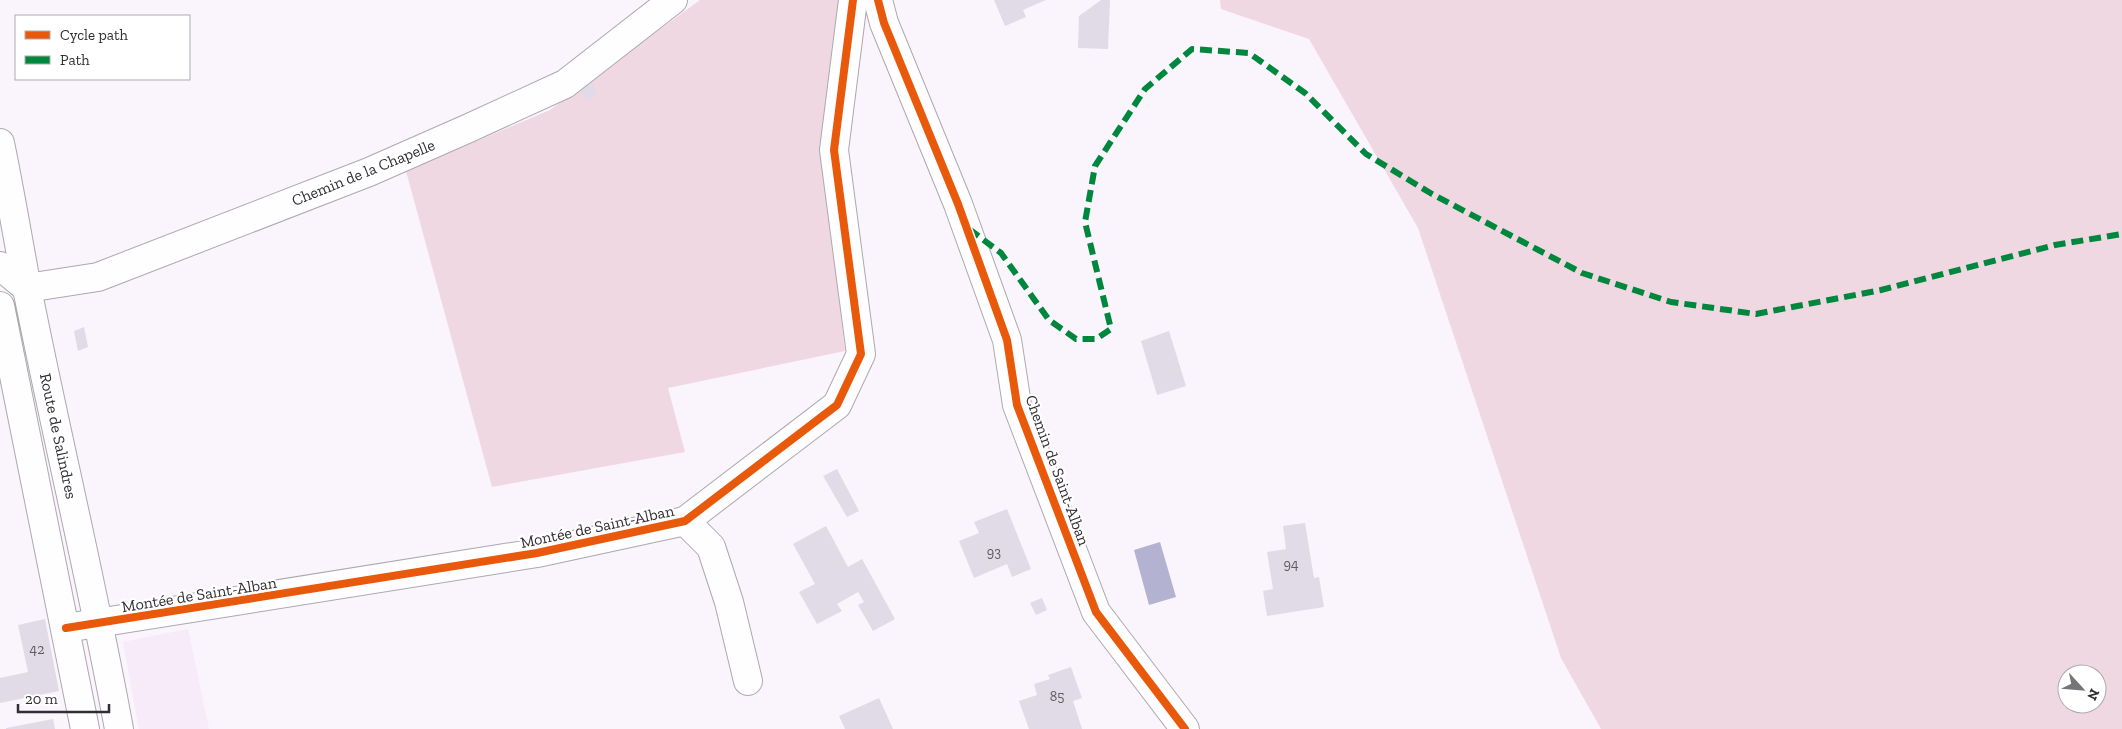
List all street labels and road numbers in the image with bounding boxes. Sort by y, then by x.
street label: Chemin de la Chapelle [289,135,438,210]
street label: Route de Salindres [36,371,81,501]
street label: Chemin de Saint-Alban [1021,392,1094,549]
street label: Montée de Saint-Alban [519,501,677,552]
street label: Montée de Saint-Alban [120,573,279,616]

